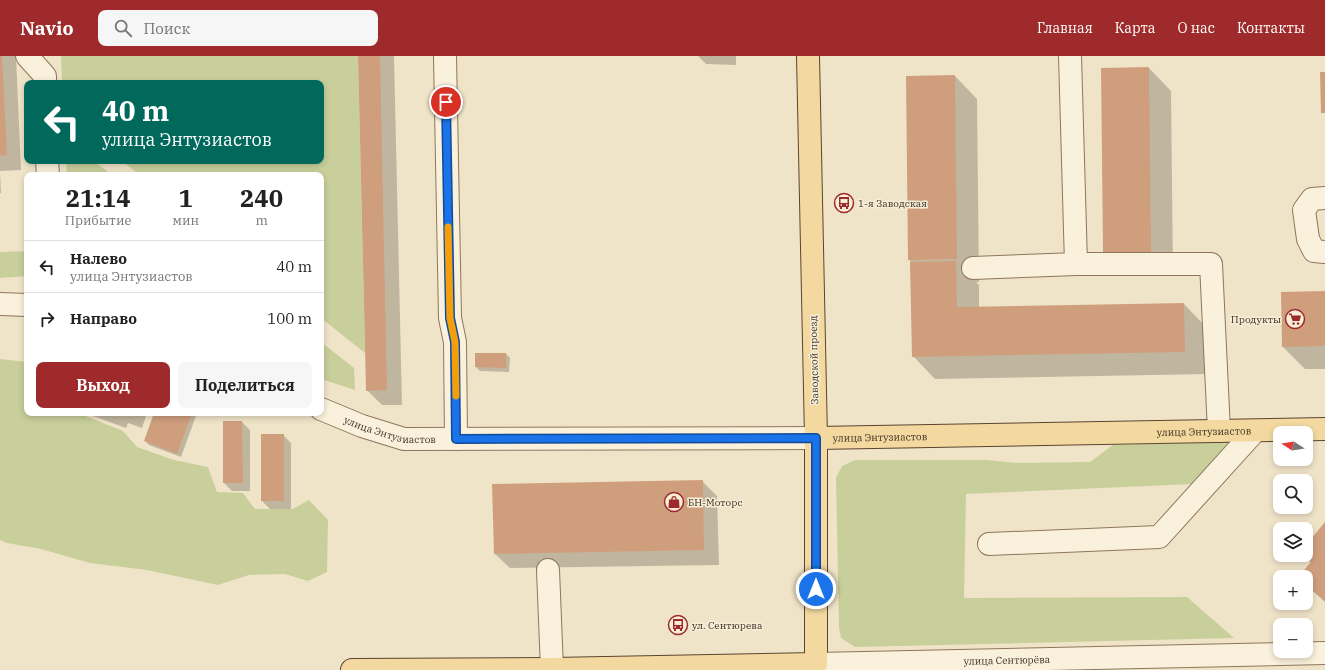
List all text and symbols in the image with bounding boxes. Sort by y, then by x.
search box [98,10,378,46]
text: Navio [20,16,74,40]
icon: search [112,17,134,39]
text: Поиск [144,19,190,38]
text: Главная [1037,19,1093,37]
text: Карта [1115,19,1156,37]
text: О нас [1178,19,1215,37]
text: Контакты [1237,19,1305,37]
pin [429,85,463,119]
icon: arrive [435,91,457,113]
text: 40 m [102,92,169,129]
icon: left [36,96,88,148]
text: улица Энтузиастов [102,128,272,151]
text: 21:14 [66,182,131,214]
text: 1 [179,182,193,214]
text: 240 [240,182,283,214]
bus stop icon: 1-я Заводская [833,192,855,214]
place label: 1-я Заводская [858,197,927,210]
text: Прибытие [65,212,131,229]
text: мин [172,212,199,229]
text: m [255,212,268,229]
text: Налево [70,249,127,268]
icon: left [36,256,58,278]
text: 40 m [276,257,312,276]
text: улица Энтузиастов [70,268,193,285]
icon: right [36,308,58,330]
supermarket icon: Продукты [1284,308,1306,330]
text: Направо [70,309,137,328]
text: 100 m [267,309,312,328]
place label: Продукты [1231,313,1281,326]
street label: Заводской проезд [807,315,821,405]
button: Выход [36,362,170,408]
button: Поделиться [178,362,312,408]
street label: улица Энтузиастов [342,413,436,446]
street label: улица Энтузиастов [1157,424,1252,438]
north arrow [1273,426,1313,466]
map controls [1273,426,1313,658]
street label: улица Энтузиастов [833,430,928,444]
button: search [1273,474,1313,514]
shop icon: БН-Моторс [663,491,685,513]
place label: БН-Моторс [688,496,743,509]
button: layers [1273,522,1313,562]
position arrow [795,568,837,610]
button: + [1273,570,1313,610]
bus stop icon: ул. Сентюрева [667,614,689,636]
button: − [1273,618,1313,658]
place label: ул. Сентюрева [692,619,763,632]
street label: улица Сентюрёва [964,652,1051,667]

